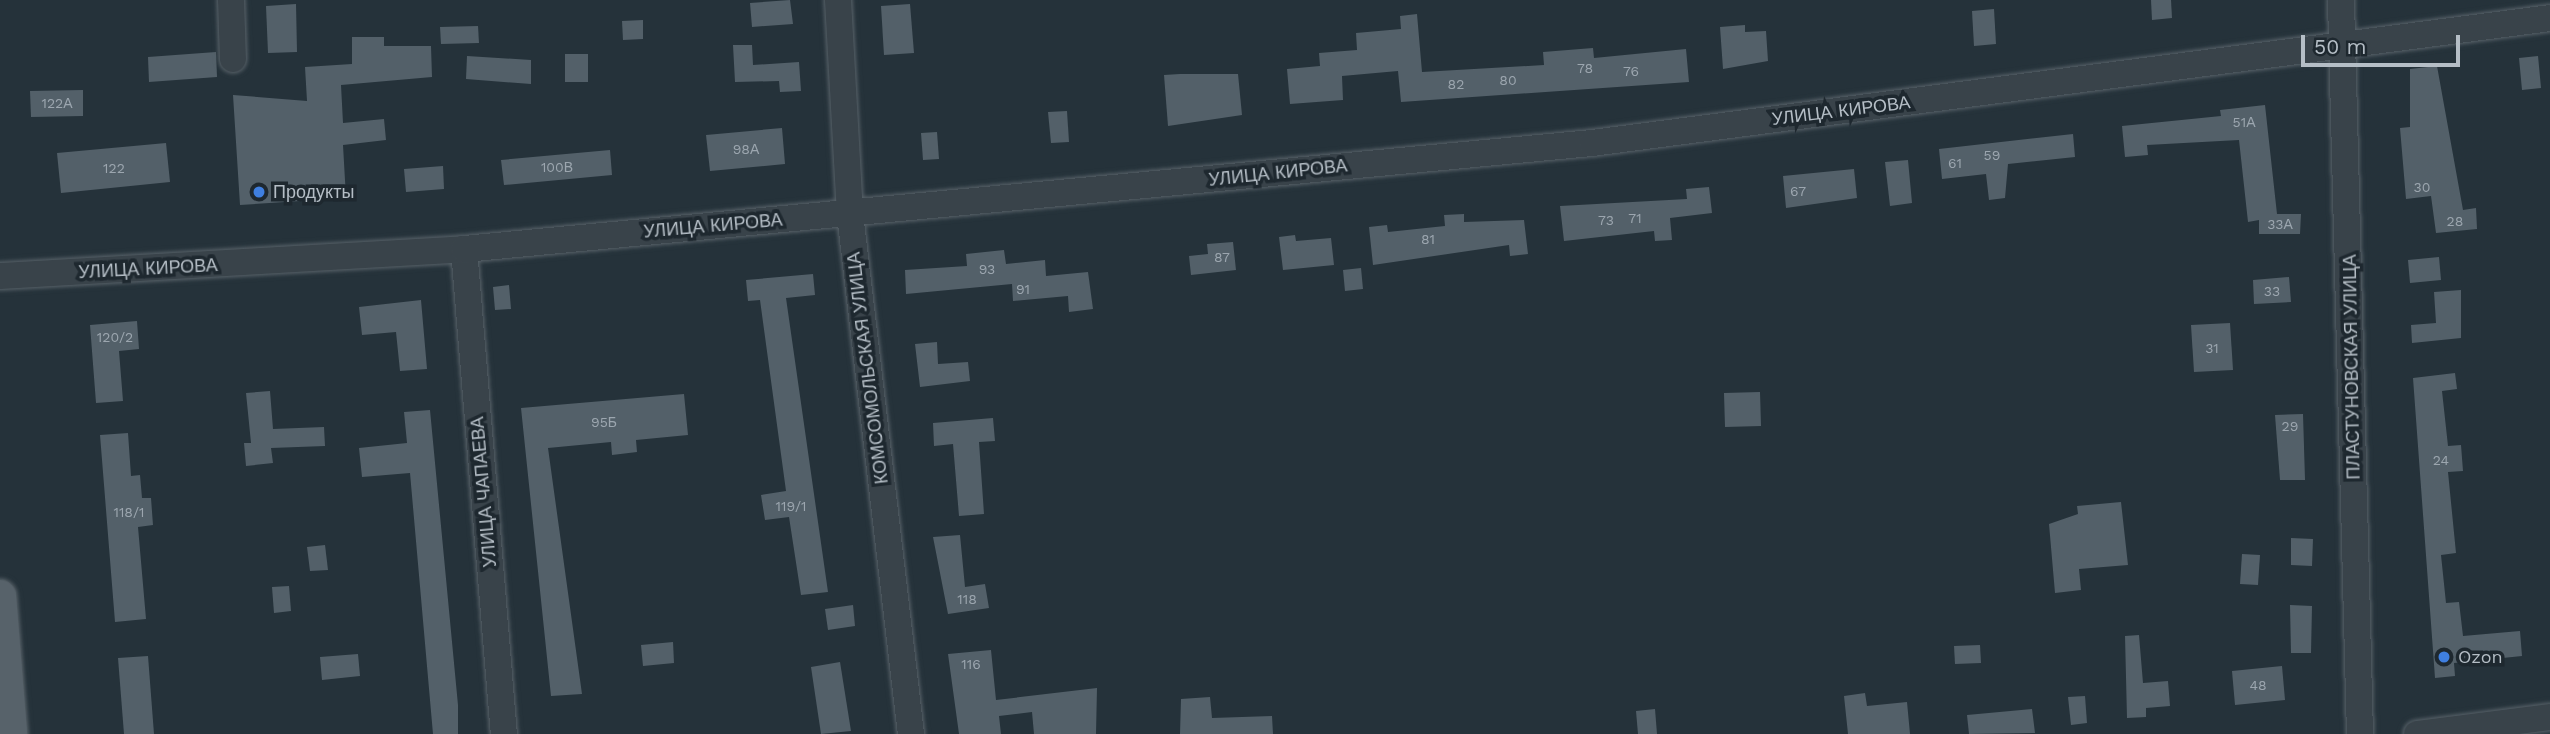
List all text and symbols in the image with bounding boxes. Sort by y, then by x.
scale bar [2305,21,2464,65]
text: 50 m [2314,34,2366,59]
house number: 78 [1577,60,1593,76]
house number: 76 [1623,63,1639,79]
house number: 80 [1499,72,1517,88]
house number: 82 [1448,76,1464,92]
street label: УЛИЦА КИРОВА [1770,92,1912,130]
house number: 122А [41,95,73,111]
house number: 51А [2233,114,2255,130]
house number: 98А [733,141,759,157]
house number: 59 [1984,147,2000,163]
street label: УЛИЦА КИРОВА [1208,155,1348,191]
house number: 61 [1948,155,1962,171]
house number: 100В [541,159,573,175]
house number: 122 [103,160,125,176]
house number: 30 [2414,179,2430,195]
place label: Продукты [273,181,354,203]
house number: 67 [1790,183,1806,199]
marker: Продукты [251,184,267,200]
street label: УЛИЦА КИРОВА [643,209,783,243]
house number: 71 [1628,210,1642,226]
house number: 73 [1598,212,1614,228]
house number: 28 [2447,213,2463,229]
house number: 33А [2267,216,2293,232]
house number: 81 [1421,231,1435,247]
house number: 87 [1214,249,1230,265]
street label: КОМСОМОЛЬСКАЯ УЛИЦА [843,251,893,485]
street label: ПЛАСТУНОВСКАЯ УЛИЦА [2339,254,2365,480]
street label: УЛИЦА КИРОВА [78,255,218,283]
house number: 93 [979,261,995,277]
house number: 91 [1016,281,1030,297]
house number: 33 [2264,283,2280,299]
house number: 120/2 [97,329,133,345]
house number: 31 [2205,340,2219,356]
house number: 95Б [591,414,617,430]
street label: УЛИЦА ЧАПАЕВА [467,416,501,568]
house number: 29 [2282,418,2298,434]
house number: 24 [2433,452,2449,468]
house number: 119/1 [776,498,806,514]
house number: 118/1 [113,504,145,520]
house number: 118 [957,591,977,607]
place label: Ozon [2458,646,2503,668]
marker: Ozon [2436,649,2452,665]
house number: 116 [961,656,981,672]
house number: 48 [2249,677,2267,693]

